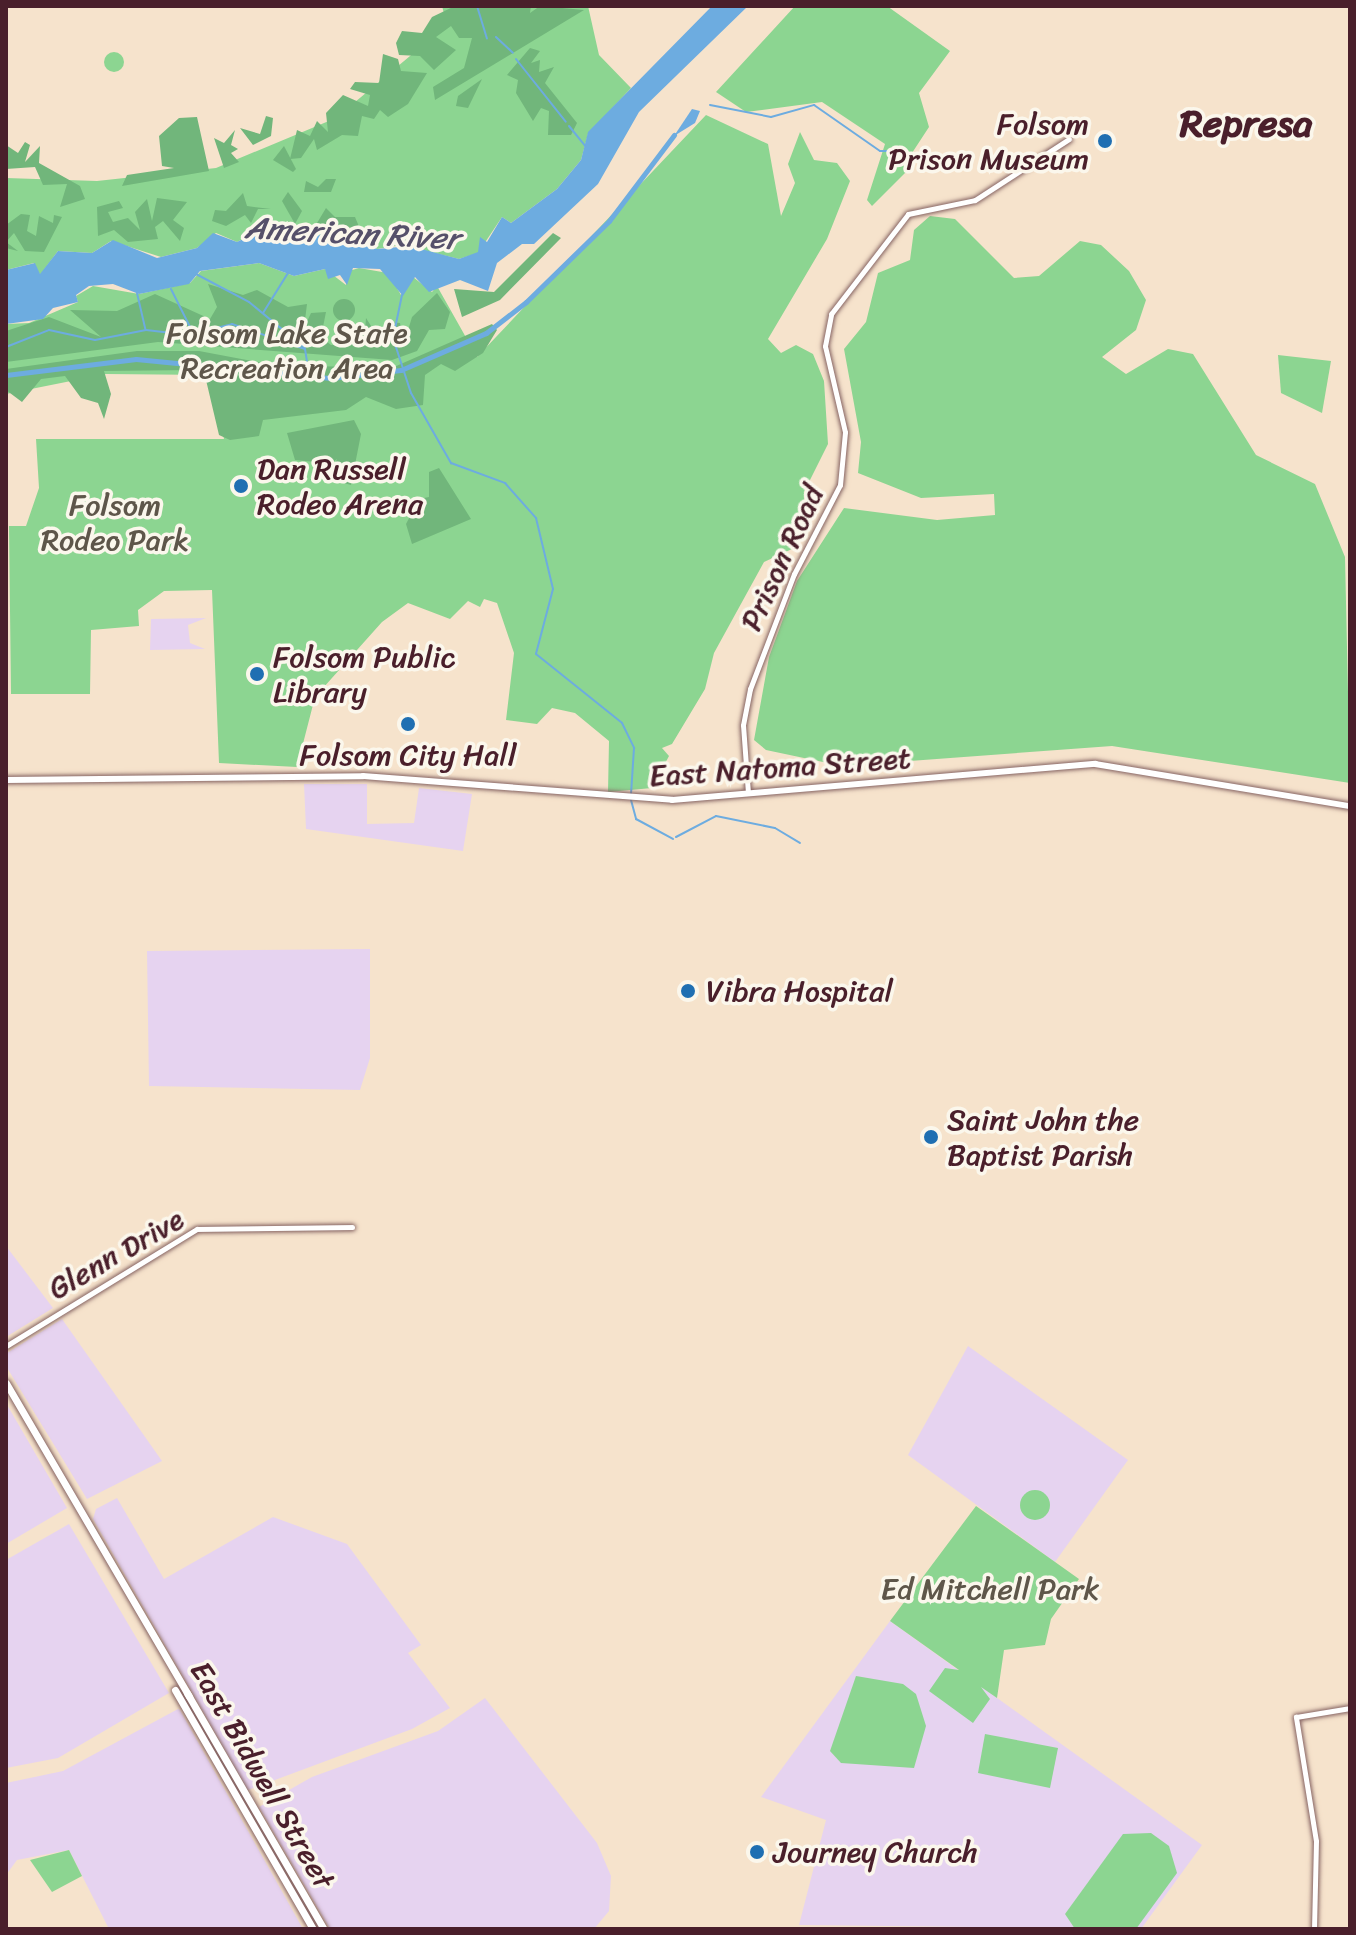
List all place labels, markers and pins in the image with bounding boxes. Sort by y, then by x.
place label: Folsom Prison Museum [888,106,1089,176]
marker: Folsom Prison Museum [1096,132,1114,150]
place label: Dan Russell Rodeo Arena [257,451,423,522]
marker: Dan Russell Rodeo Arena [232,477,250,495]
place label: Folsom Public Library [273,639,456,710]
marker: Folsom Public Library [248,665,266,683]
marker: Folsom City Hall [399,715,417,733]
place label: Folsom City Hall [300,737,516,773]
place label: Vibra Hospital [706,973,894,1009]
marker: Vibra Hospital [677,980,699,1002]
place label: Saint John the Baptist Parish [947,1102,1140,1172]
marker: Saint John the Baptist Parish [922,1128,940,1146]
place label: Journey Church [773,1834,978,1870]
marker: Journey Church [748,1843,766,1861]

